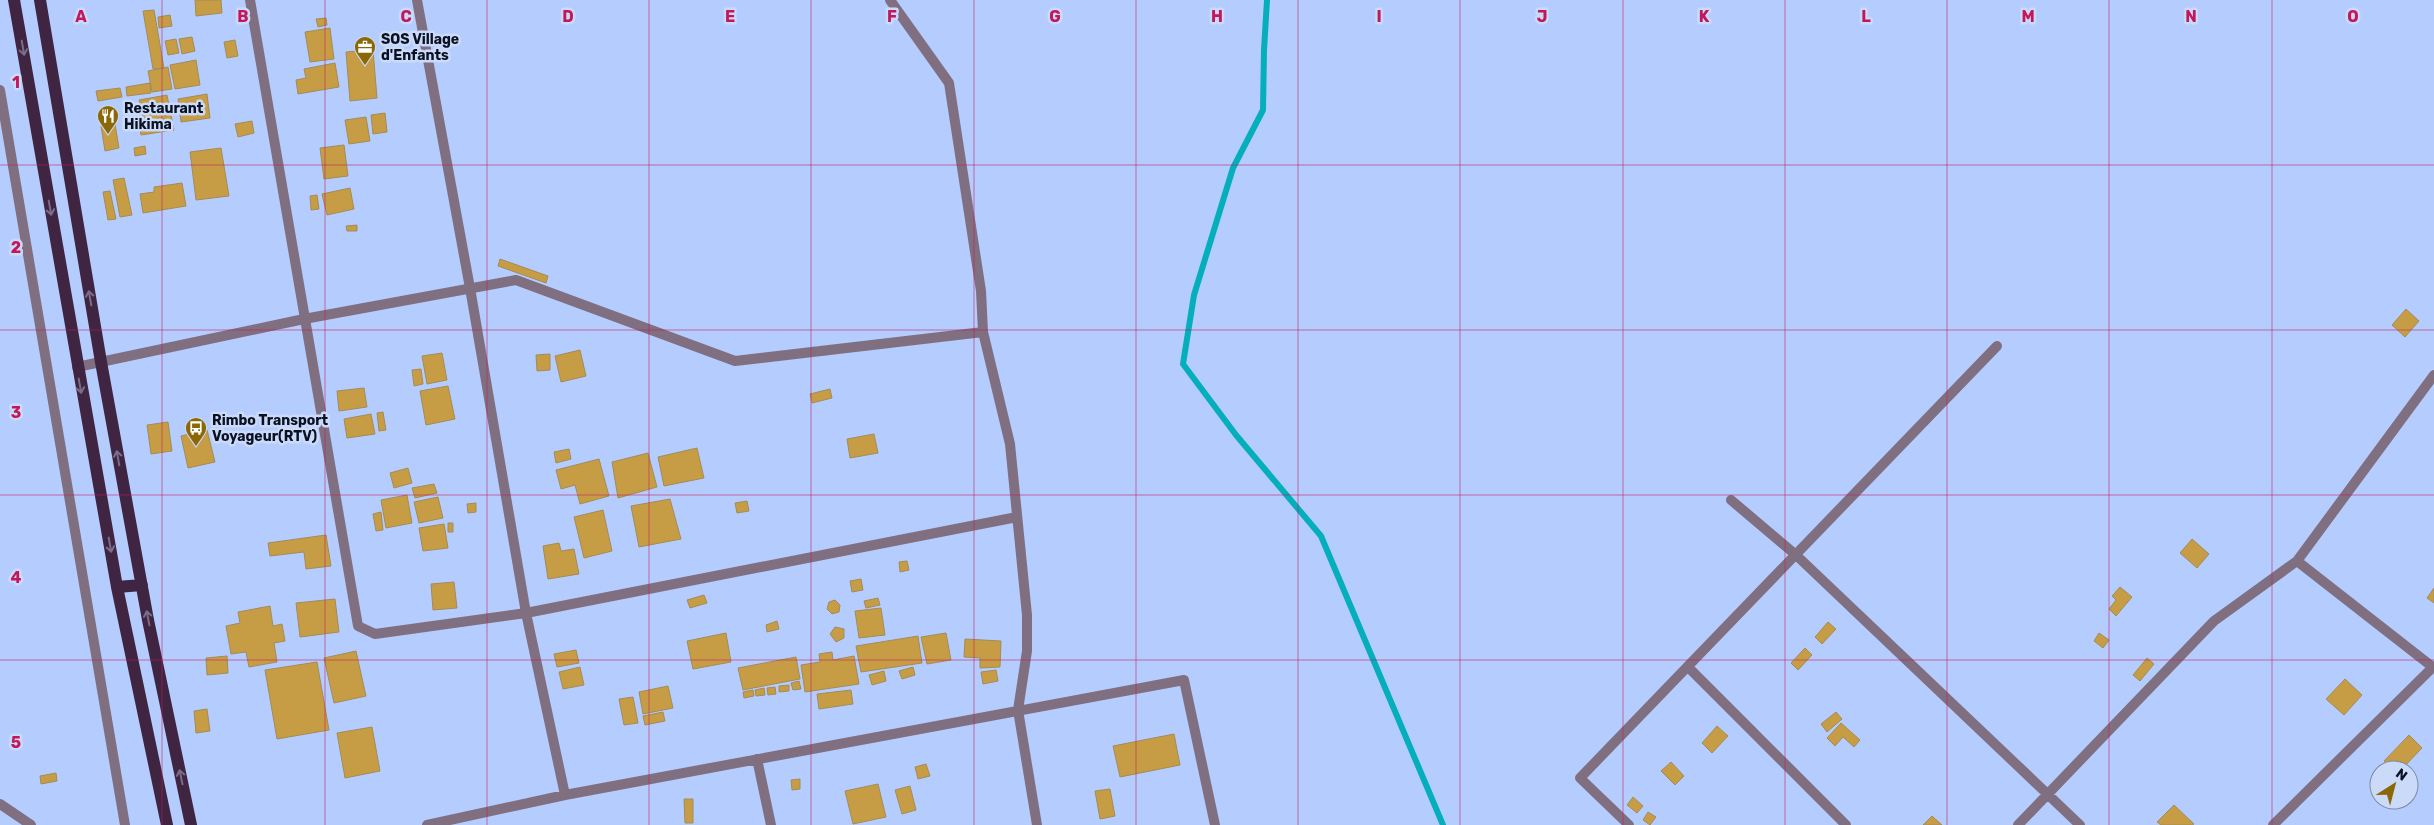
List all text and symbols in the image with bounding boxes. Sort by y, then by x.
text: A [75,7,87,26]
text: B [237,7,249,26]
text: C [400,7,412,26]
text: D [562,7,574,26]
text: E [725,7,735,26]
text: F [887,7,897,26]
text: G [1049,7,1061,26]
text: H [1211,7,1223,26]
text: I [1376,7,1382,26]
text: J [1537,7,1547,26]
text: K [1699,7,1710,26]
text: L [1861,7,1871,26]
text: M [2021,7,2035,26]
text: N [2185,7,2197,26]
text: O [2347,7,2359,26]
place label: SOS Village d'Enfants [381,31,459,64]
office icon: SOS Village d'Enfants [353,35,377,66]
one-way arrow [18,40,28,56]
text: 1 [12,73,20,92]
place label: Restaurant Hikima [124,100,204,133]
restaurant icon: Restaurant Hikima [96,104,120,135]
one-way arrow [45,200,55,216]
text: 2 [11,238,21,257]
one-way arrow [85,291,95,307]
one-way arrow [76,377,86,393]
text: 3 [11,403,21,422]
place label: Rimbo Transport Voyageur(RTV) [212,412,329,445]
bus stop icon: Rimbo Transport Voyageur(RTV) [184,416,208,447]
one-way arrow [113,451,123,467]
one-way arrow [105,537,115,553]
text: 4 [11,568,22,587]
one-way arrow [142,611,152,627]
text: 5 [11,733,21,752]
north arrow [2369,760,2419,810]
text: N [2392,765,2410,785]
one-way arrow [176,770,185,786]

